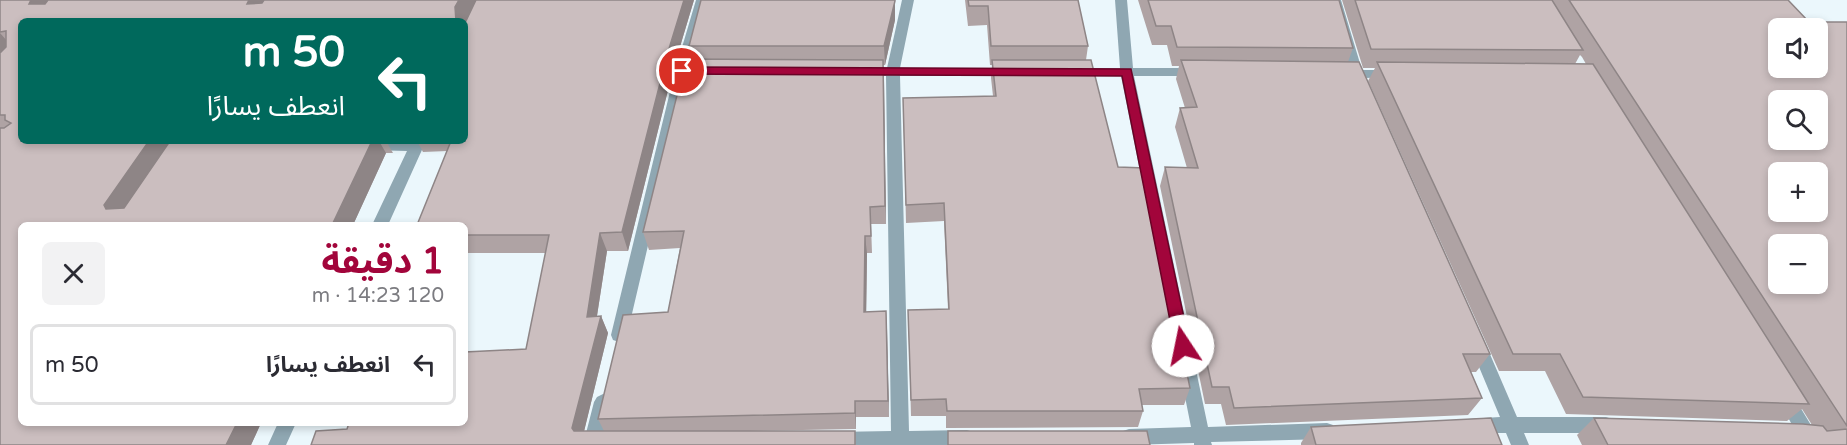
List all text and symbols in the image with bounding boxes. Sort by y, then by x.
map controls [1768,18,1828,294]
button: sound [1768,18,1828,78]
text: 50 m [243,27,345,78]
icon: left [366,42,444,120]
pin [656,45,707,96]
icon: arrive [665,54,698,87]
text: انعطف يسارًا [207,90,345,123]
button: search [1768,90,1828,150]
button: + [1768,162,1828,222]
button: − [1768,234,1828,294]
text: 1 دقيقة [321,240,444,283]
button: close [42,242,105,305]
text: 120 m · 14:23 [312,284,444,308]
position arrow [1151,314,1215,378]
icon: left [408,348,441,381]
text: 50 m [45,352,99,378]
text: انعطف يسارًا [266,352,390,378]

